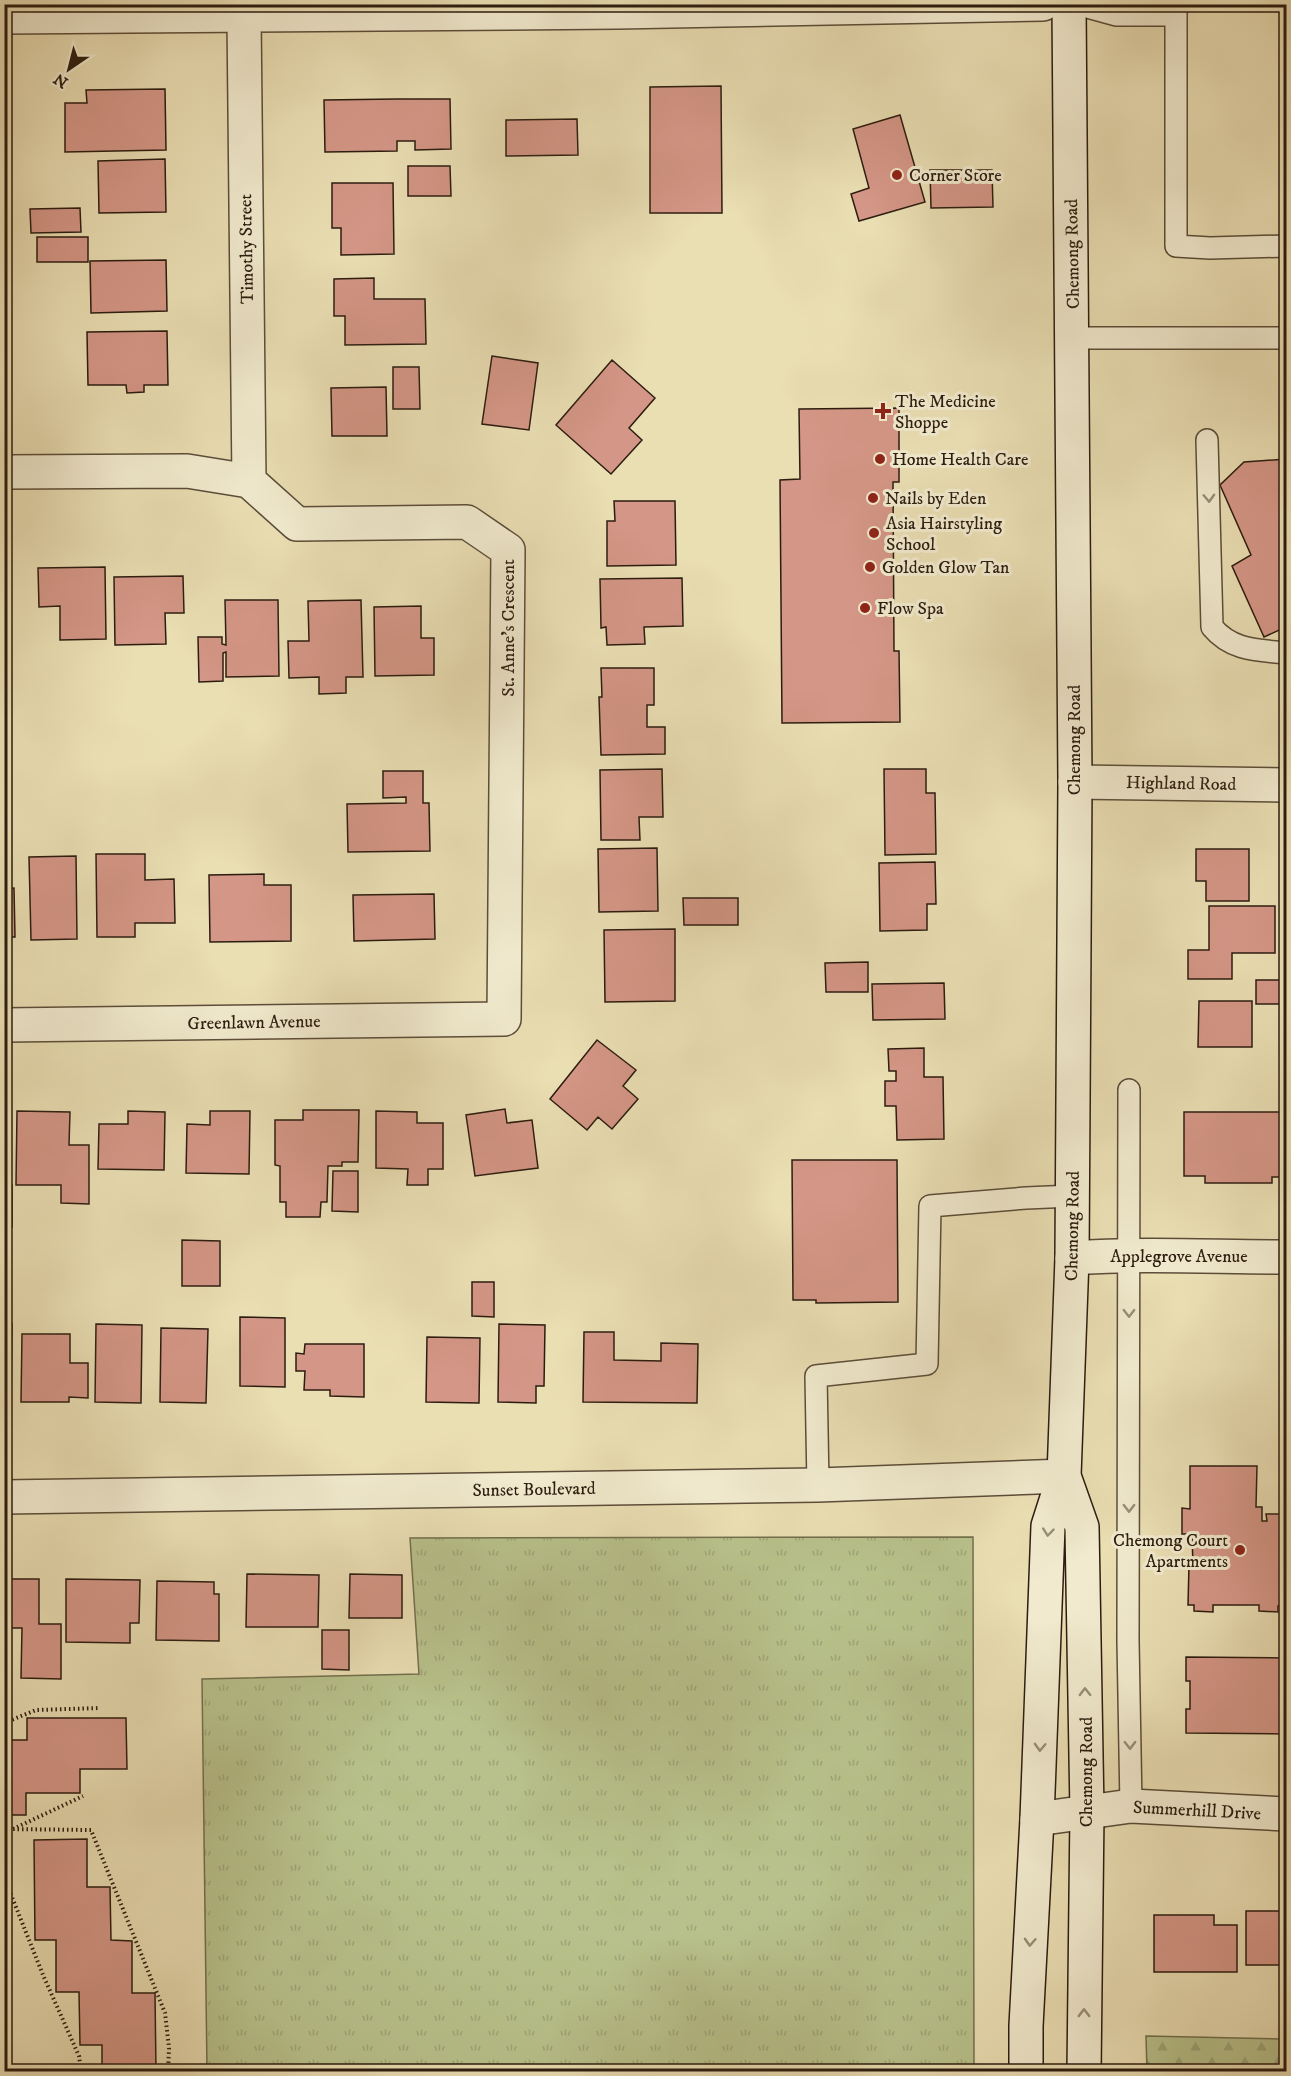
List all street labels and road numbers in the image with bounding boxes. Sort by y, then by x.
street label: Timothy Street [235,193,259,304]
street label: Chemong Road [1061,199,1085,309]
street label: St. Anne's Crescent [498,559,520,697]
street label: Chemong Road [1064,685,1086,795]
street label: Highland Road [1126,772,1236,796]
street label: Greenlawn Avenue [187,1011,321,1035]
street label: Chemong Road [1061,1171,1085,1281]
street label: Applegrove Avenue [1110,1246,1248,1268]
street label: Sunset Boulevard [472,1478,596,1502]
street label: Chemong Road [1076,1717,1098,1827]
street label: Summerhill Drive [1132,1797,1261,1825]

